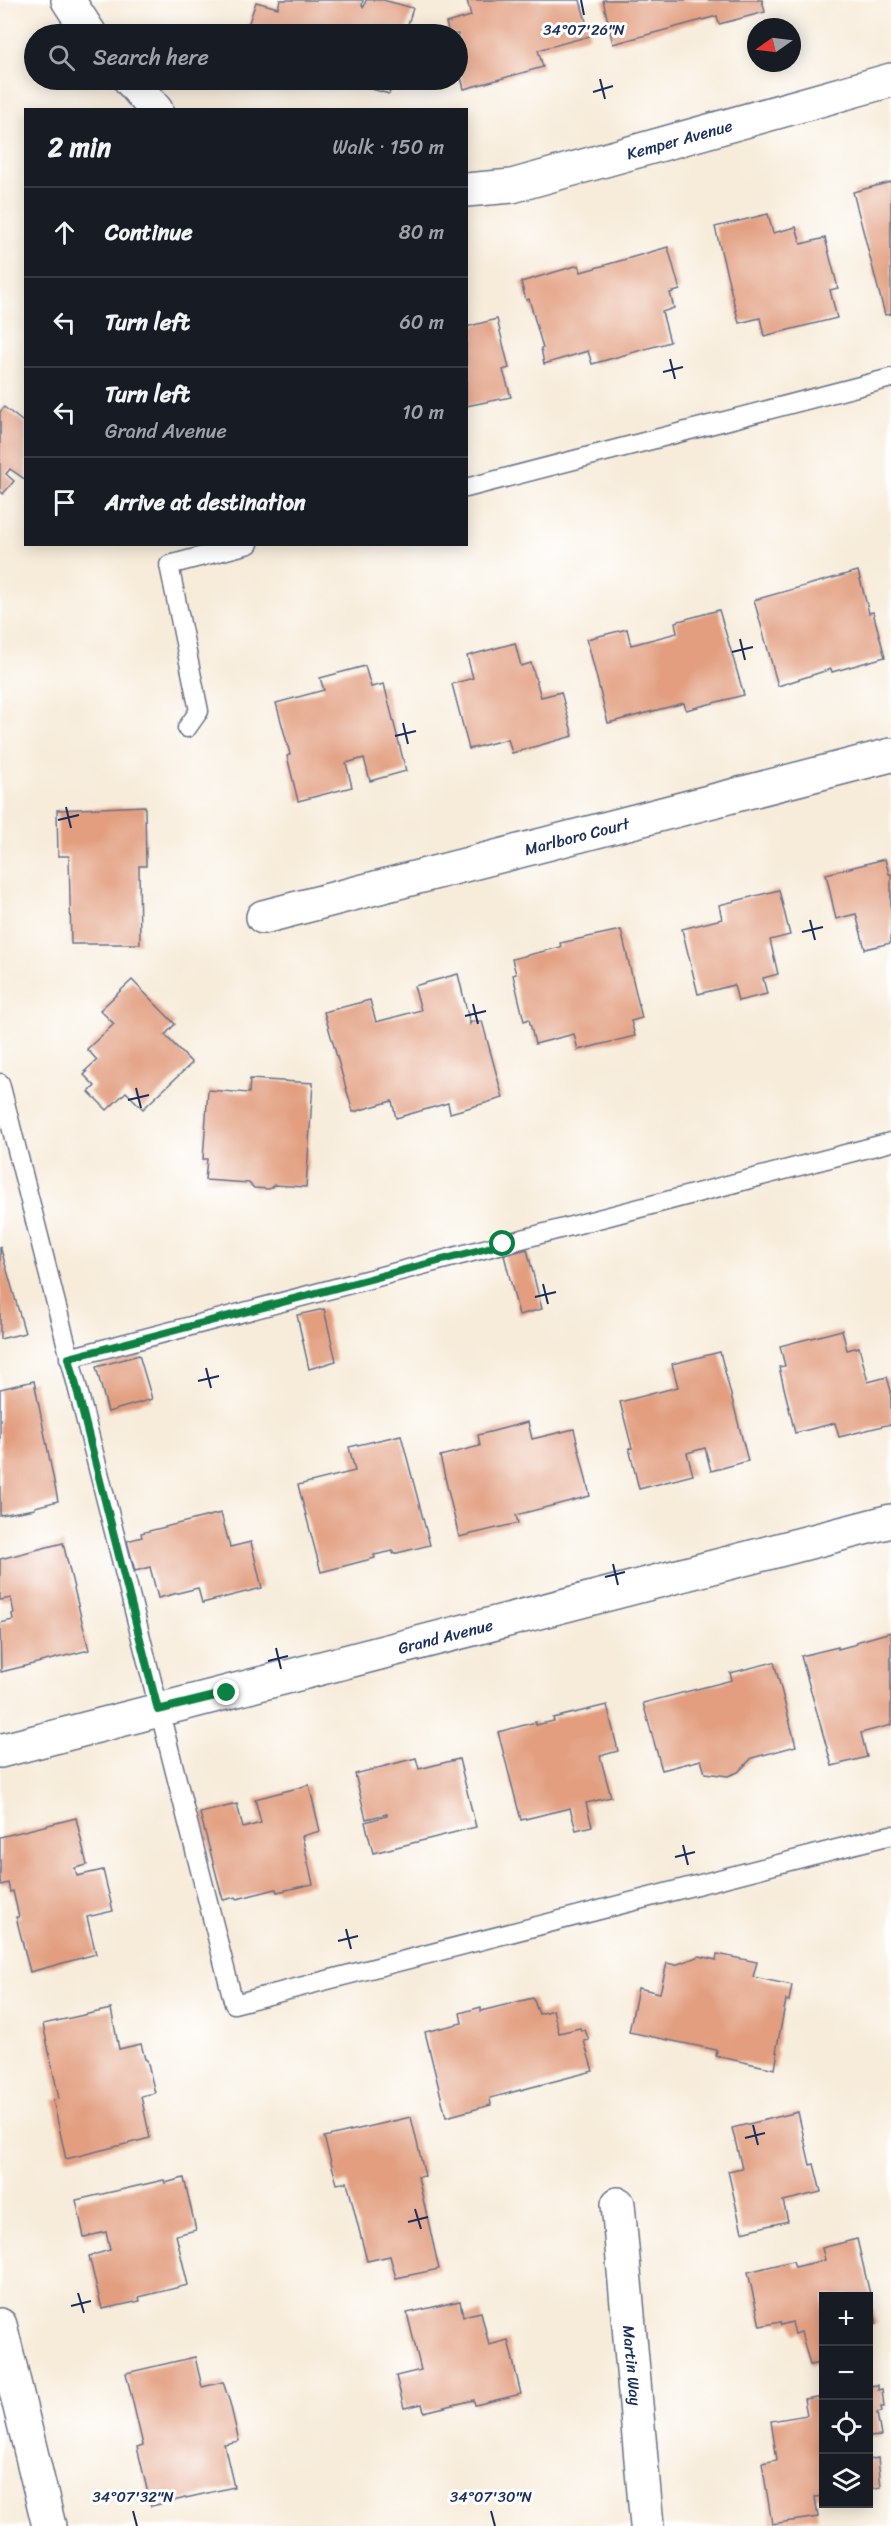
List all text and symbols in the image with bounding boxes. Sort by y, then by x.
text: 34°07'26"N [543,17,625,43]
north arrow [747,18,801,72]
search box [24,24,468,90]
text: Search here [93,38,209,77]
icon: search [45,41,78,74]
street label: Kemper Avenue [623,111,736,168]
text: 2 min [48,124,111,170]
text: Walk · 150 m [332,130,444,165]
text: Continue [105,213,193,252]
text: 80 m [399,215,444,250]
icon: ahead [48,216,81,249]
text: Turn left [105,303,190,342]
text: 60 m [399,305,444,340]
icon: left [48,306,81,339]
text: Turn left [105,375,190,414]
text: 10 m [402,395,444,430]
icon: left [48,396,81,429]
text: Grand Avenue [105,414,227,449]
text: Arrive at destination [105,483,306,522]
icon: arrive [48,486,81,519]
street label: Marlboro Court [521,809,633,864]
route start [489,1230,515,1256]
street label: Grand Avenue [395,1610,496,1663]
route end [213,1679,239,1705]
map controls [819,2292,873,2508]
button: + [819,2292,873,2346]
street label: Martin Way [614,2324,650,2408]
button: − [819,2346,873,2400]
button: locate [819,2400,873,2454]
button: layers [819,2454,873,2508]
text: 34°07'32"N [92,2484,174,2510]
text: 34°07'30"N [450,2484,533,2510]

